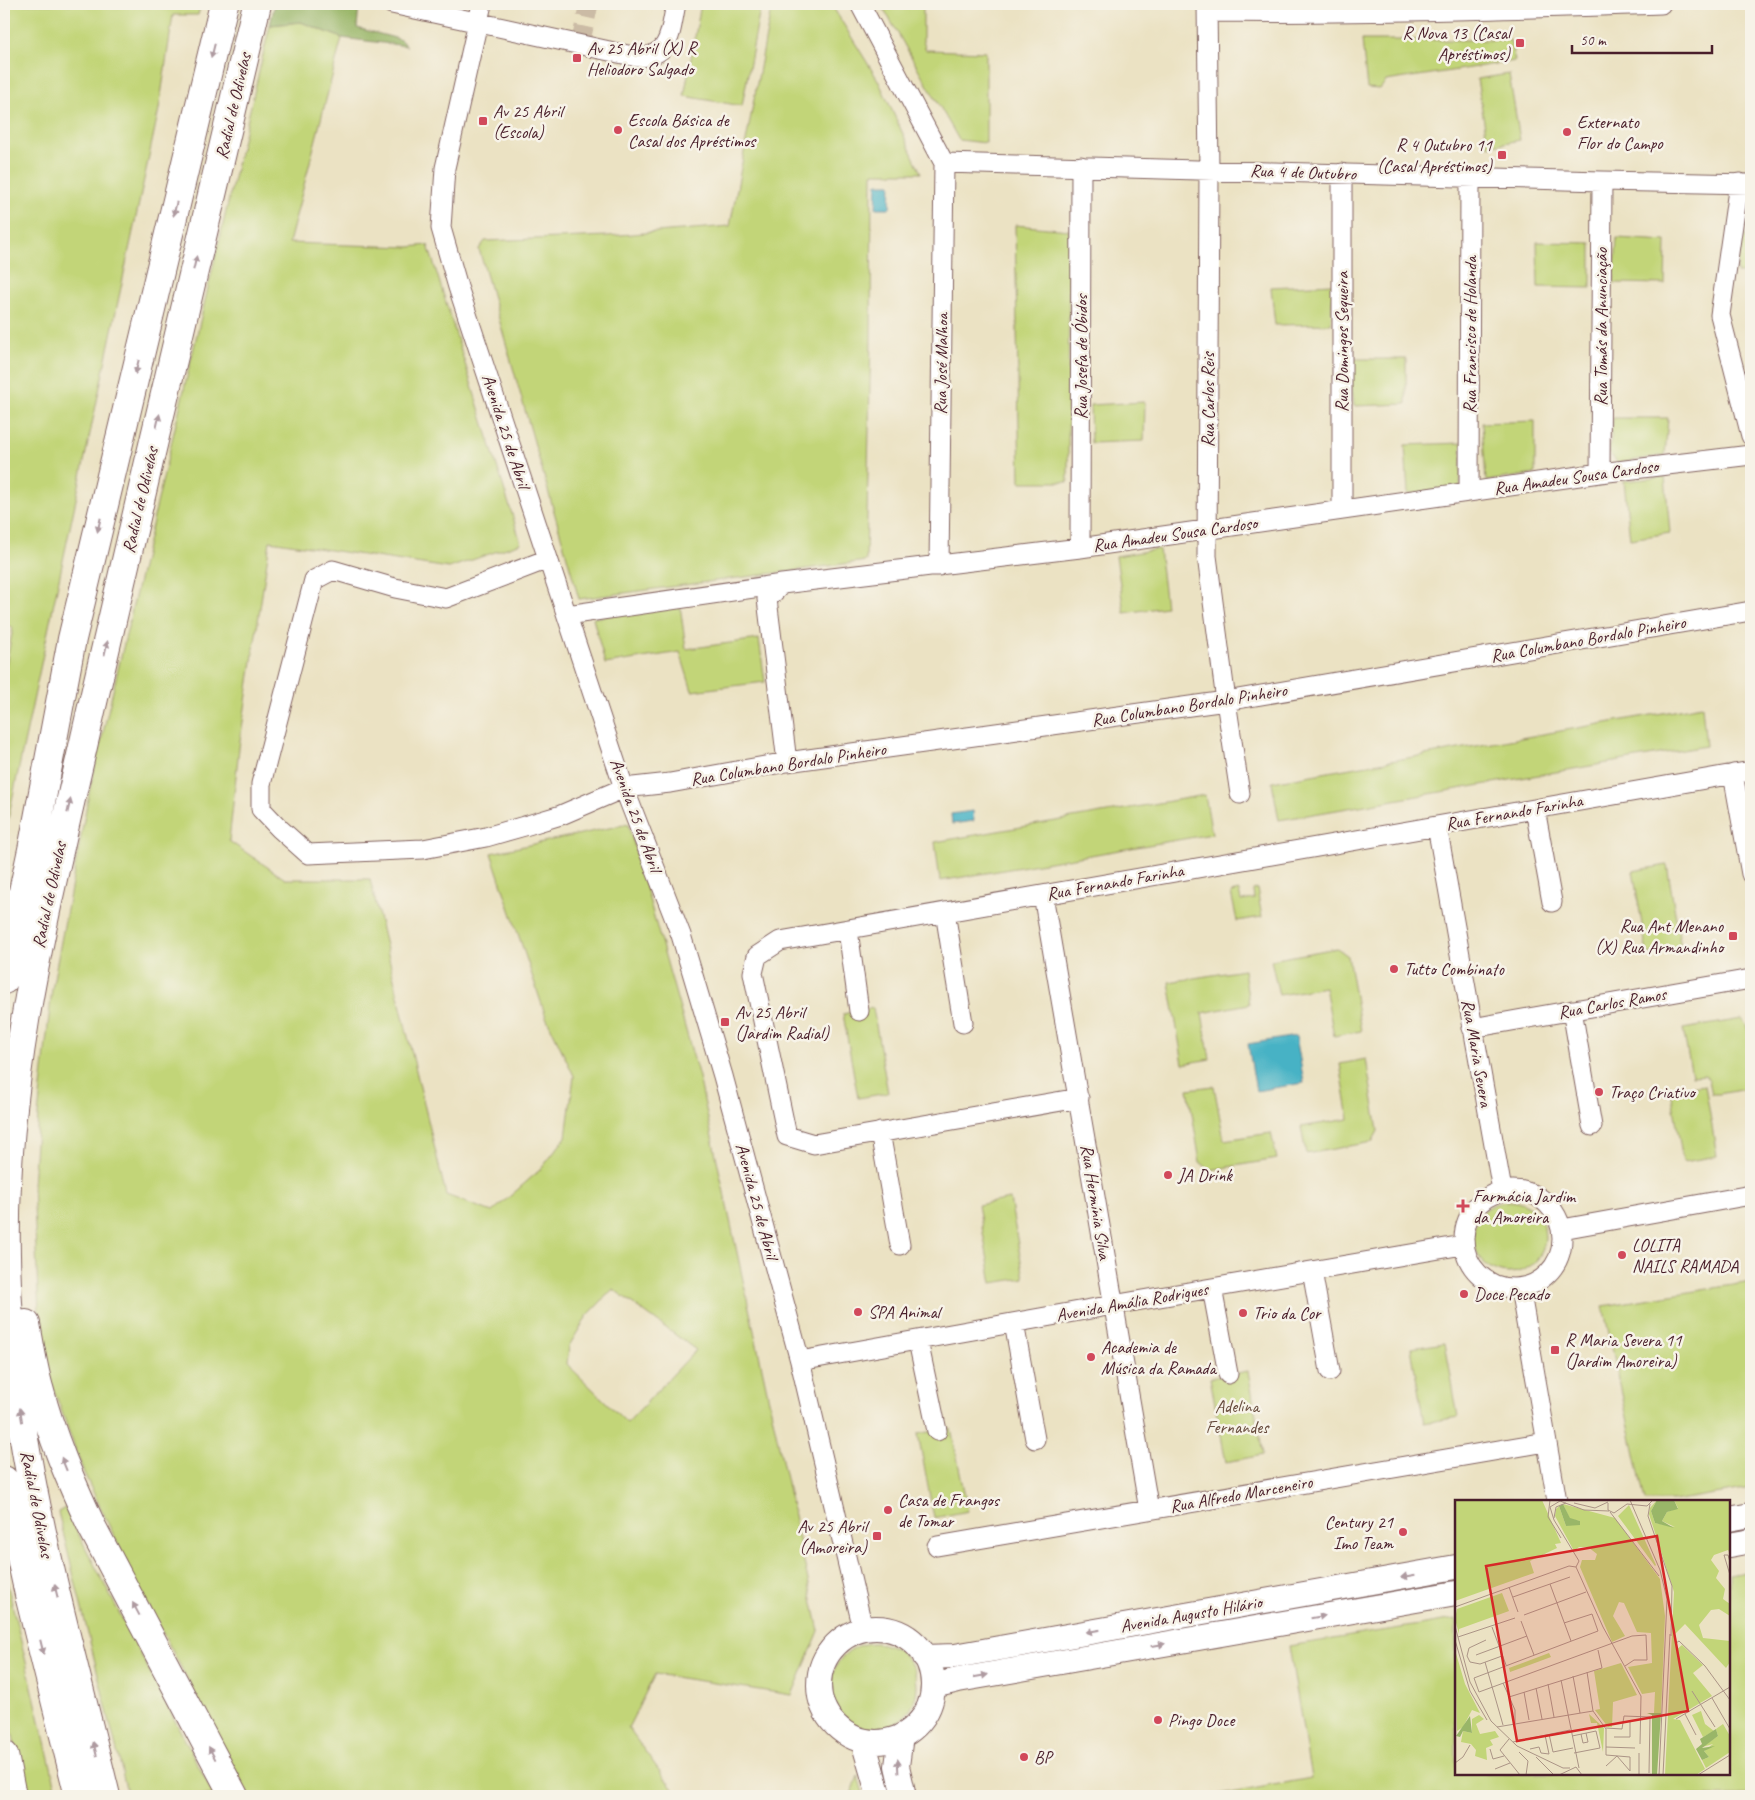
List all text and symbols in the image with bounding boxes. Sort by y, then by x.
place label: R Nova 13 (Casal Apréstimos) [1403,22,1513,65]
scale bar [1572,22,1712,54]
text: 50 m [1580,31,1607,50]
place label: Av 25 Abril (X) R Heliodoro Salgado [587,37,699,80]
marker: R Nova 13 (Casal Apréstimos) [1514,37,1526,49]
one-way arrow [209,44,217,59]
street label: Radial de Odivelas [210,49,256,161]
marker: Av 25 Abril (X) R Heliodoro Salgado [571,52,583,64]
place label: Av 25 Abril (Escola) [493,100,566,143]
place label: Escola Básica de Casal dos Apréstimos [628,109,757,152]
place label: Externato Flor do Campo [1577,111,1664,154]
marker: Av 25 Abril (Escola) [477,115,489,127]
marker: Escola Básica de Casal dos Apréstimos [612,124,624,136]
marker: Externato Flor do Campo [1561,126,1573,138]
place label: R 4 Outubro 11 (Casal Apréstimos) [1377,134,1493,177]
marker: R 4 Outubro 11 (Casal Apréstimos) [1496,149,1508,161]
street label: Rua 4 de Outubro [1250,159,1358,185]
one-way arrow [171,202,179,217]
street label: Rua Tomás da Anunciação [1590,246,1612,406]
street label: Rua Francisco de Holanda [1459,255,1481,414]
one-way arrow [191,256,199,271]
street label: Rua Domingos Sequeira [1331,271,1353,412]
street label: Rua Josefa de Óbidos [1070,293,1092,420]
street label: Rua José Malhoa [929,312,953,415]
street label: Rua Carlos Reis [1197,351,1219,447]
one-way arrow [133,360,141,375]
street label: Avenida 25 de Abril [477,371,536,494]
one-way arrow [154,414,162,429]
street label: Radial de Odivelas [117,443,163,555]
street label: Rua Amadeu Sousa Cardoso [1492,454,1661,499]
street label: Rua Amadeu Sousa Cardoso [1091,511,1260,556]
one-way arrow [95,518,103,533]
street label: Rua Columbano Bordalo Pinheiro [1489,611,1689,667]
one-way arrow [102,641,110,656]
street label: Rua Columbano Bordalo Pinheiro [1090,678,1290,731]
street label: Rua Columbano Bordalo Pinheiro [689,737,889,790]
street label: Avenida 25 de Abril [605,756,668,877]
street label: Rua Fernando Farinha [1444,789,1586,835]
one-way arrow [65,799,73,814]
street label: Radial de Odivelas [27,838,71,950]
street label: Rua Fernando Farinha [1045,859,1187,905]
place label: Rua Ant Menano (X) Rua Armandinho [1595,915,1725,958]
marker: Rua Ant Menano (X) Rua Armandinho [1727,930,1739,942]
place label: Tutto Combinato [1404,958,1505,980]
marker: Tutto Combinato [1388,963,1400,975]
street label: Rua Carlos Ramos [1556,982,1669,1023]
street label: Rua Maria Severa [1457,998,1498,1110]
place label: Av 25 Abril (Jardim Radial) [735,1001,830,1044]
marker: Av 25 Abril (Jardim Radial) [719,1016,731,1028]
place label: Traço Criativo [1609,1081,1696,1103]
marker: Traço Criativo [1593,1086,1605,1098]
street label: Avenida 25 de Abril [731,1141,784,1264]
street label: Rua Hermínia Silva [1076,1143,1116,1262]
place label: JA Drink [1177,1164,1233,1186]
marker: JA Drink [1162,1169,1174,1181]
place label: Farmácia Jardim da Amoreira [1473,1185,1577,1228]
marker: Farmácia Jardim da Amoreira [1457,1200,1469,1212]
place label: LOLITA NAILS RAMADA [1632,1234,1739,1277]
marker: LOLITA NAILS RAMADA [1616,1249,1628,1261]
street label: Avenida Amália Rodrigues [1054,1277,1211,1326]
place label: Doce Pecado [1474,1283,1551,1305]
marker: Doce Pecado [1458,1288,1470,1300]
place label: SPA Animal [868,1301,943,1323]
place label: Trio da Cor [1253,1302,1322,1324]
marker: SPA Animal [852,1306,864,1318]
marker: Trio da Cor [1237,1307,1249,1319]
place label: R Maria Severa 11 (Jardim Amoreira) [1565,1329,1682,1372]
place label: Academia de Música da Ramada [1101,1336,1218,1379]
marker: R Maria Severa 11 (Jardim Amoreira) [1549,1344,1561,1356]
marker: Academia de Música da Ramada [1085,1351,1097,1363]
park label: Adelina Fernandes [1206,1395,1270,1438]
one-way arrow [16,1406,24,1422]
street label: Radial de Odivelas [16,1449,58,1561]
one-way arrow [60,1457,68,1471]
street label: Rua Alfredo Marceneiro [1168,1470,1316,1517]
place label: Casa de Frangos de Tomar [898,1489,1001,1532]
inset map [1455,1500,1730,1775]
marker: Casa de Frangos de Tomar [882,1504,894,1516]
place label: Century 21 Imo Team [1325,1511,1394,1554]
place label: Av 25 Abril (Amoreira) [797,1515,870,1558]
marker: Century 21 Imo Team [1397,1526,1409,1538]
marker: Av 25 Abril (Amoreira) [871,1530,883,1542]
one-way arrow [1400,1572,1416,1580]
one-way arrow [52,1584,60,1599]
street label: Avenida Augusto Hilário [1119,1590,1265,1637]
one-way arrow [132,1602,140,1617]
one-way arrow [1310,1613,1326,1621]
one-way arrow [1085,1628,1101,1636]
one-way arrow [38,1639,46,1654]
one-way arrow [1150,1641,1166,1649]
one-way arrow [973,1672,989,1680]
place label: Pingo Doce [1168,1709,1236,1731]
marker: Pingo Doce [1152,1714,1164,1726]
one-way arrow [91,1741,99,1756]
one-way arrow [208,1746,216,1760]
place label: BP [1034,1746,1054,1768]
marker: BP [1018,1751,1030,1763]
one-way arrow [894,1758,902,1774]

